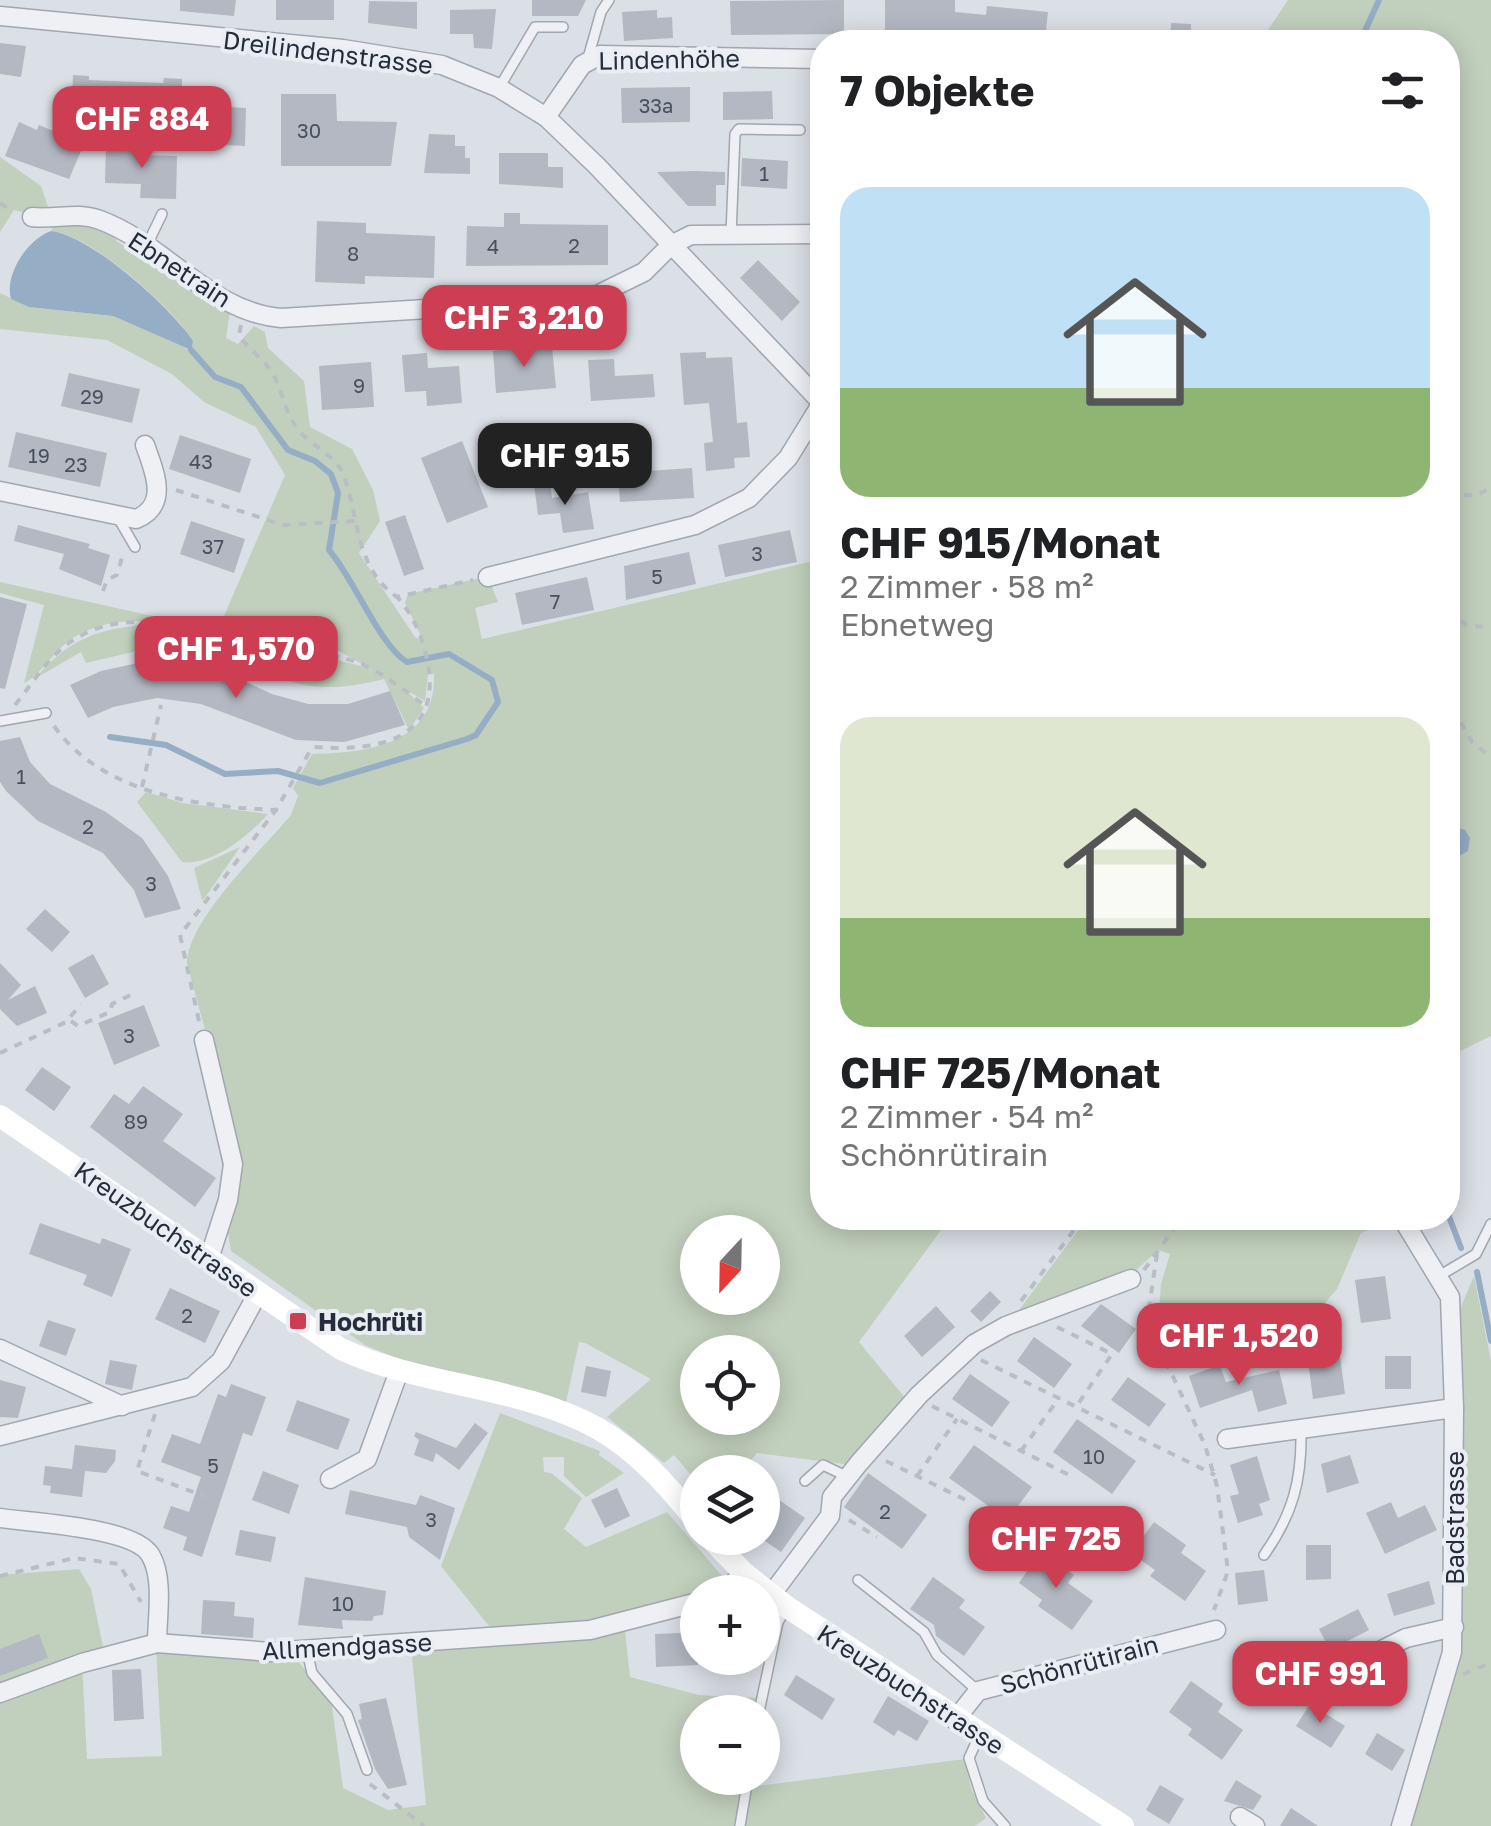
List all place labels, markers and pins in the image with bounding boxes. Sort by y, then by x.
pin: CHF 884 [50,86,234,171]
pin: CHF 3,210 [410,285,638,370]
pin: CHF 915 [473,423,657,508]
pin: CHF 1,570 [122,616,350,701]
pin: CHF 1,520 [1125,1303,1353,1388]
place label: Hochrüti [318,1306,423,1337]
marker: Hochrüti [287,1310,309,1332]
pin: CHF 725 [964,1506,1148,1591]
pin: CHF 991 [1228,1641,1412,1726]

